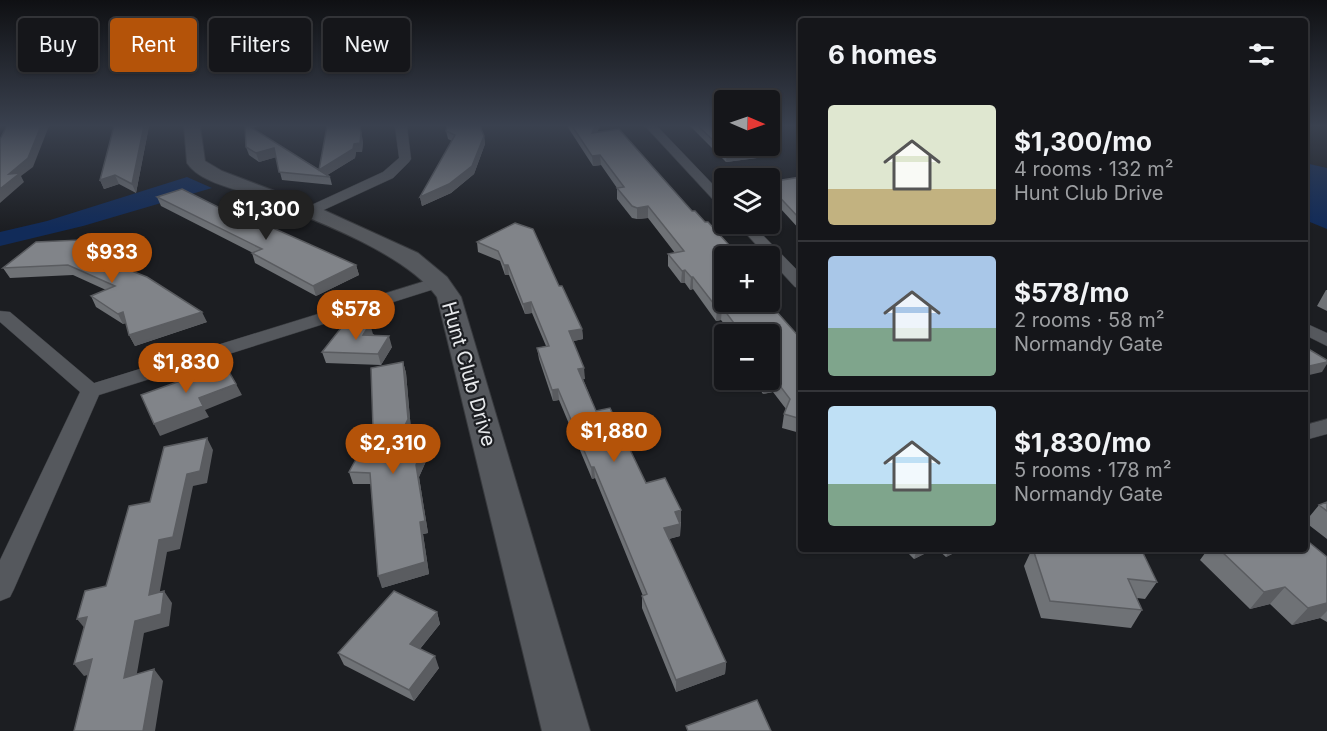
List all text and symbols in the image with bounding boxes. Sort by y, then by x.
chip: Buy [18,18,98,72]
chip: Rent [110,18,197,72]
chip: Filters [209,18,311,72]
chip: New [323,18,410,72]
icon: filters [1245,38,1278,71]
text: 6 homes [828,39,937,70]
north arrow [714,90,780,156]
map controls [714,90,780,390]
text: $1,300/mo [1014,126,1152,157]
icon: home [876,129,948,201]
text: 4 rooms · 132 m² [1014,157,1173,181]
button: layers [714,168,780,234]
text: Hunt Club Drive [1014,181,1163,205]
pin: $1,300 [217,190,315,241]
text: $1,300 [232,197,300,221]
pin: $933 [76,233,148,284]
text: $933 [86,240,138,264]
button: + [714,246,780,312]
text: $578/mo [1014,277,1129,308]
icon: home [876,280,948,352]
pin: $578 [320,290,392,341]
text: $578 [331,297,381,321]
street label: Hunt Club Drive [437,299,501,449]
text: 2 rooms · 58 m² [1014,308,1165,332]
button: − [714,324,780,390]
text: Normandy Gate [1014,332,1163,356]
pin: $1,830 [137,343,235,394]
text: $1,830 [152,350,220,374]
pin: $1,880 [565,412,663,463]
text: $1,880 [580,419,648,443]
pin: $2,310 [344,424,442,475]
text: $1,830/mo [1014,427,1151,458]
icon: home [876,430,948,502]
text: $2,310 [360,431,426,455]
text: 5 rooms · 178 m² [1014,458,1172,482]
text: Normandy Gate [1014,482,1163,506]

